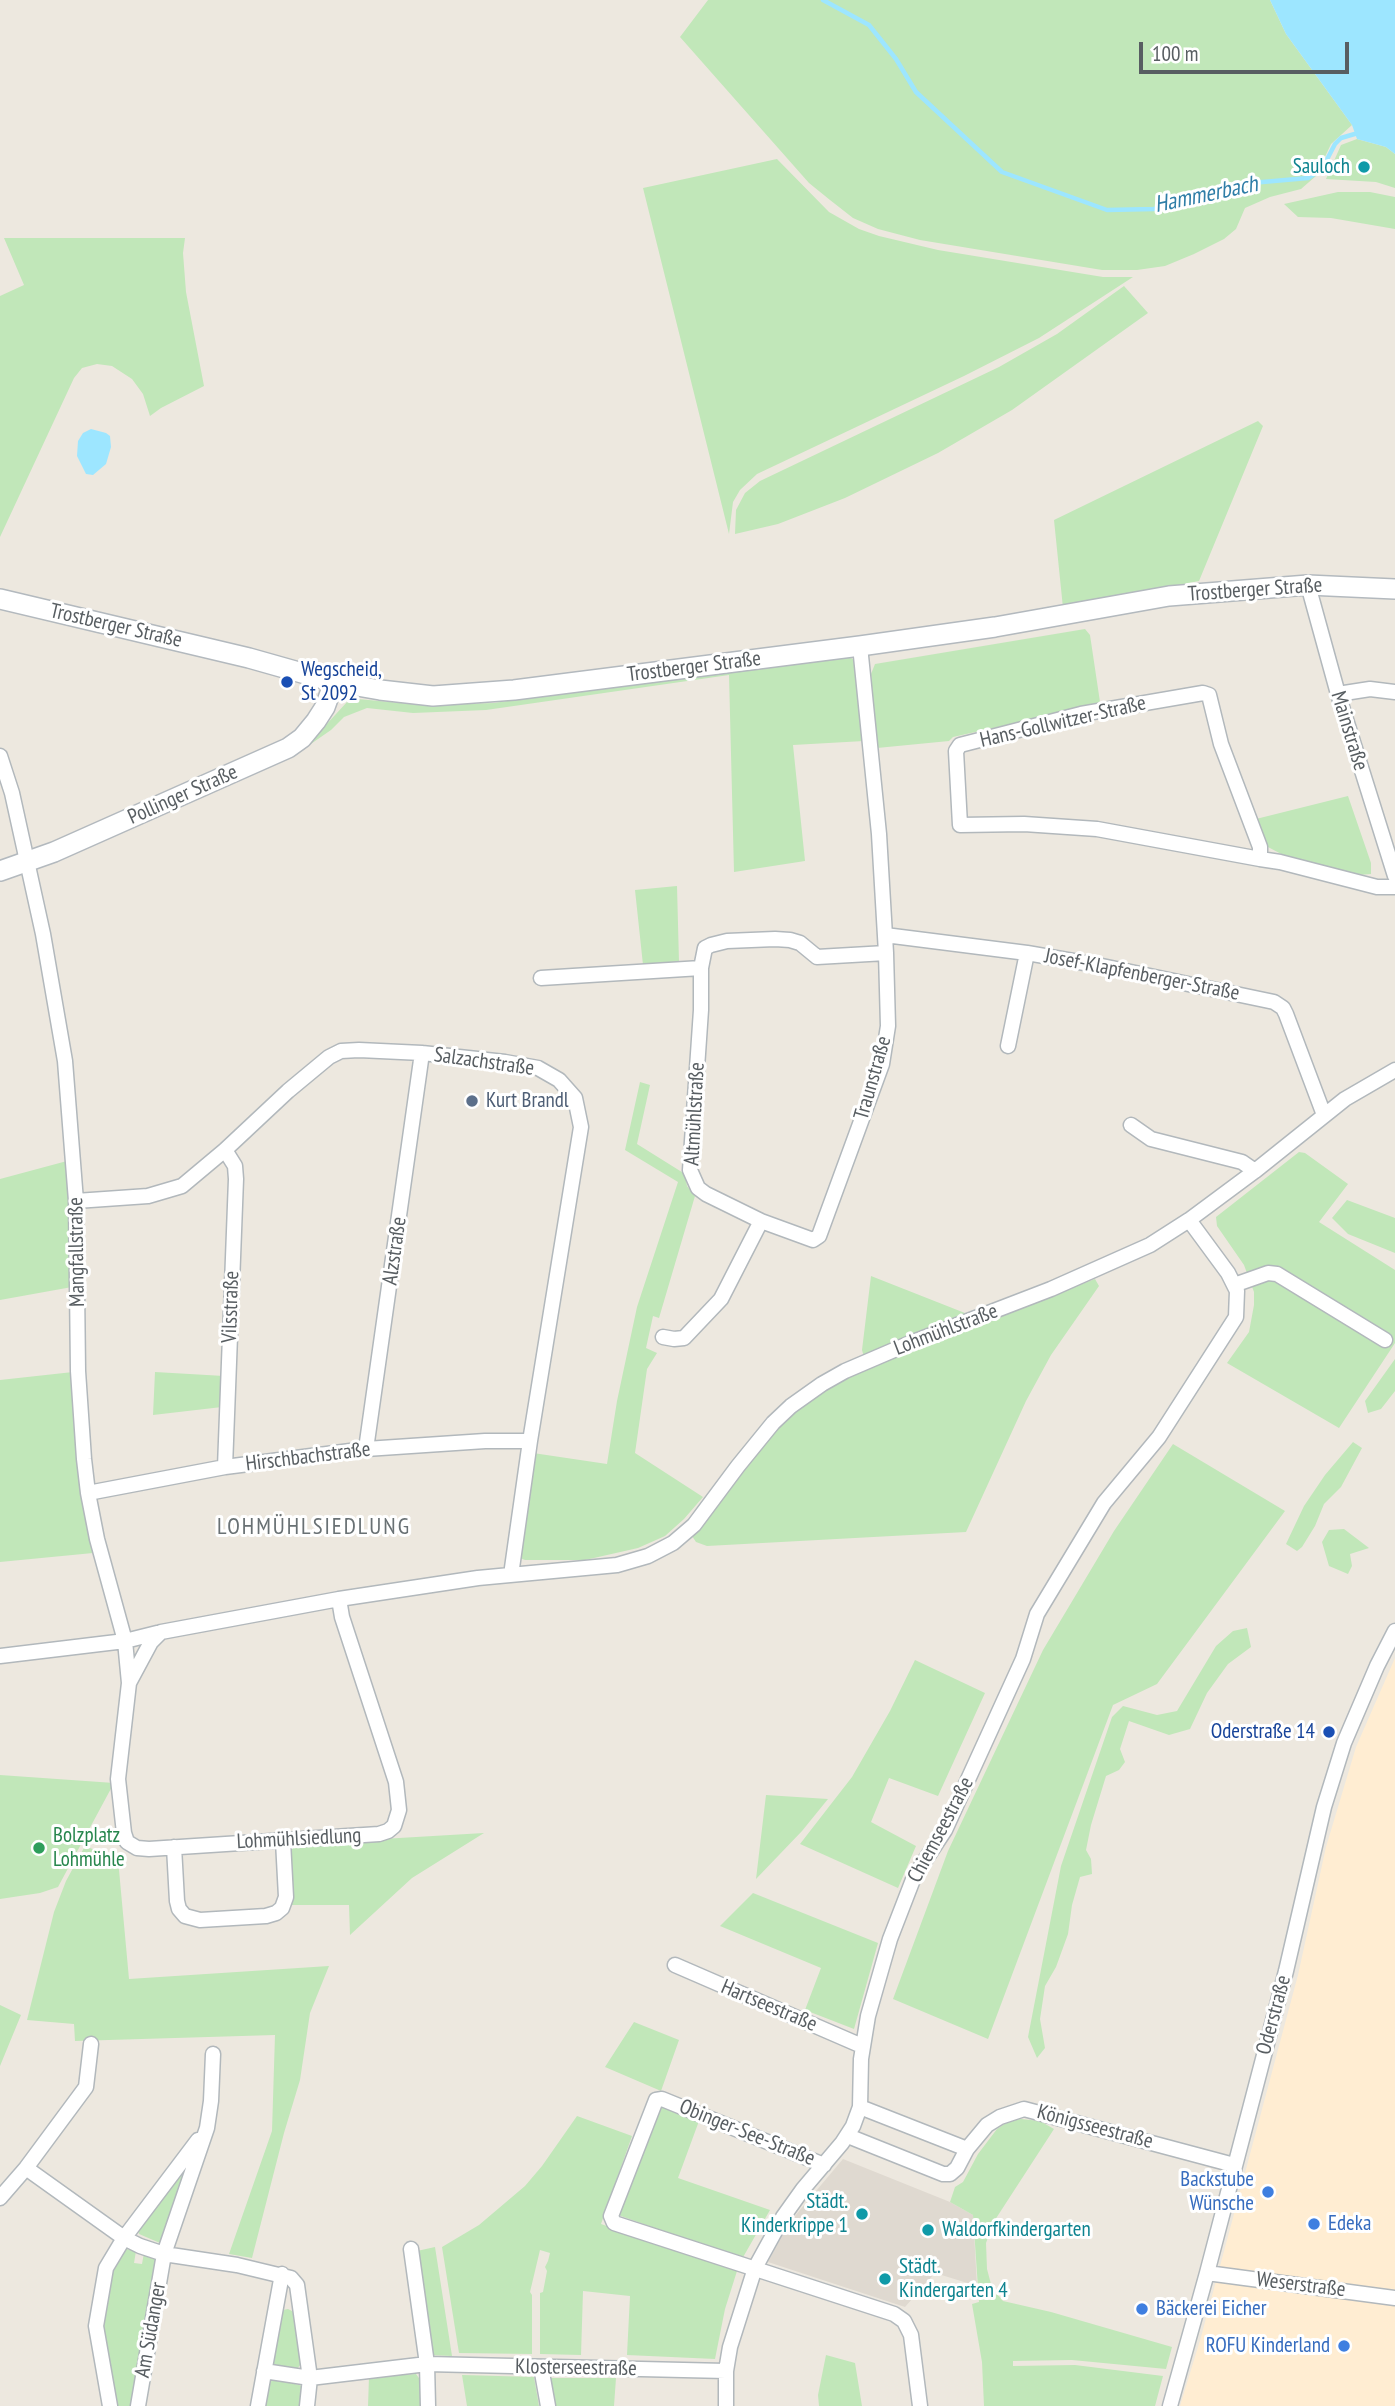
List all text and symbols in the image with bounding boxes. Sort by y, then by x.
scale bar [1143,28,1353,72]
text: 100 m [1152,40,1198,67]
place label: Sauloch [1293,154,1350,180]
marker: Sauloch [1356,159,1372,175]
water label: Hammerbach [1152,171,1260,219]
street label: Trostberger Straße [1187,573,1323,607]
street label: Trostberger Straße [48,599,184,653]
street label: Trostberger Straße [626,646,762,688]
place label: Wegscheid, St 2092 [301,657,382,707]
marker: Wegscheid, St 2092 [279,674,295,690]
street label: Mainstraße [1325,688,1373,774]
street label: Hans-Gollwitzer-Straße [978,691,1148,753]
street label: Pollinger Straße [124,760,242,830]
street label: Josef-Klapfenberger-Straße [1042,944,1242,1006]
street label: Traunstraße [849,1033,897,1123]
street label: Salzachstraße [432,1043,536,1081]
street label: Altmühlstraße [680,1062,710,1166]
place label: Kurt Brandl [486,1088,569,1114]
marker: Kurt Brandl [464,1093,480,1109]
street label: Mangfallstraße [63,1197,91,1307]
street label: Alzstraße [378,1215,412,1287]
street label: Vilsstraße [217,1270,245,1344]
street label: Lohmühlstraße [891,1299,1001,1361]
street label: Hirschbachstraße [244,1437,372,1477]
district label: LOHMÜHLSIEDLUNG [219,1513,409,1541]
place label: Oderstraße 14 [1211,1719,1315,1745]
marker: Oderstraße 14 [1321,1724,1337,1740]
street label: Chiemseestraße [903,1773,979,1887]
place label: Bolzplatz Lohmühle [53,1823,125,1873]
street label: Lohmühlsiedlung [236,1823,362,1855]
marker: Bolzplatz Lohmühle [31,1840,47,1856]
street label: Oderstraße [1251,1973,1297,2057]
street label: Hartseestraße [717,1974,821,2038]
street label: Obinger-See-Straße [675,2094,819,2172]
street label: Königsseestraße [1034,2099,1156,2155]
place label: Backstube Wünsche [1180,2167,1254,2217]
marker: Backstube Wünsche [1260,2184,1276,2200]
place label: Städt. Kinderkrippe 1 [741,2189,848,2239]
marker: Städt. Kinderkrippe 1 [854,2206,870,2222]
place label: Edeka [1328,2211,1371,2237]
marker: Edeka [1306,2216,1322,2232]
place label: Waldorfkindergarten [942,2217,1091,2243]
marker: Waldorfkindergarten [920,2222,936,2238]
place label: Städt. Kindergarten 4 [899,2254,1008,2304]
street label: Weserstraße [1255,2267,1347,2303]
marker: Städt. Kindergarten 4 [877,2271,893,2287]
street label: Am Südanger [130,2280,172,2380]
place label: Bäckerei Eicher [1156,2296,1267,2322]
marker: Bäckerei Eicher [1134,2301,1150,2317]
place label: ROFU Kinderland [1206,2333,1330,2359]
marker: ROFU Kinderland [1336,2338,1352,2354]
street label: Klosterseestraße [515,2354,637,2382]

